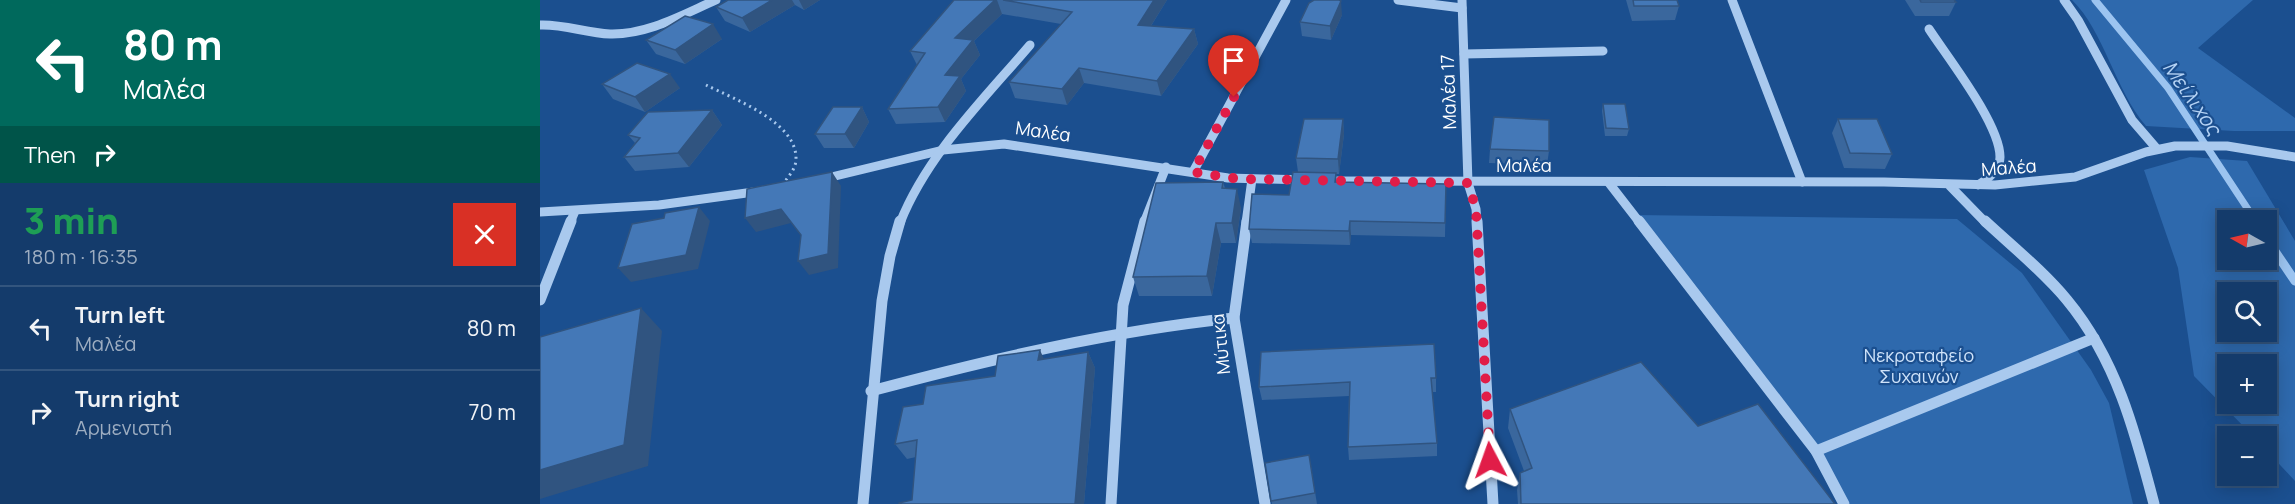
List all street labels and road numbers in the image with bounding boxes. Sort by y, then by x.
street label: Μαλέα 17 [1435,54,1461,130]
street label: Μαλέα [1014,115,1072,147]
street label: Μαλέα [1496,153,1552,177]
street label: Μαλέα [1980,153,2037,181]
street label: Μύτικα [1205,312,1235,376]

